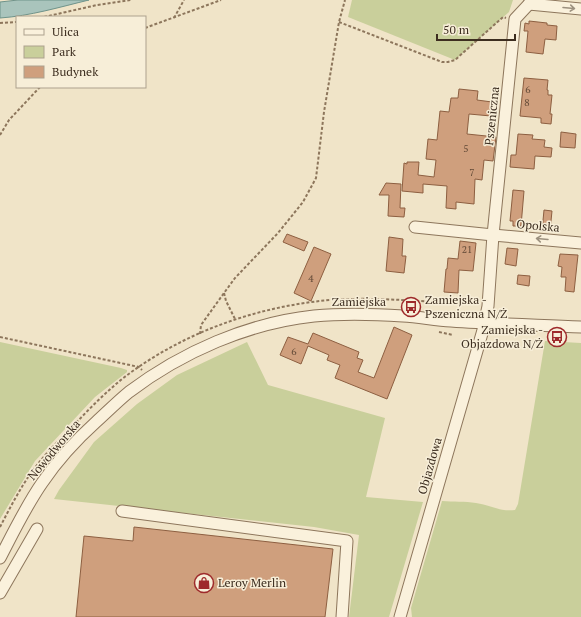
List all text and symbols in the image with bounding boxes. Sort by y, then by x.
one-way arrow [562,4,575,11]
legend [16,16,146,88]
scale bar [437,16,515,42]
text: 50 m [443,22,470,37]
text: Ulica [52,24,79,39]
text: Park [52,44,77,59]
text: Budynek [52,64,99,79]
house number: 6 [525,83,531,96]
street label: Pszeniczna [481,86,502,146]
house number: 8 [524,96,530,109]
house number: 5 [463,142,469,155]
house number: 7 [469,166,475,179]
street label: Opolska [516,216,560,235]
one-way arrow [536,236,549,243]
house number: 21 [462,243,472,256]
house number: 4 [308,272,314,285]
place label: Zamiejska - Pszeniczna N/Ż [425,292,507,321]
street label: Zamiejska [332,294,386,309]
bus stop icon: Zamiejska - Pszeniczna N/Ż [400,296,422,318]
place label: Zamiejska - Objazdowa N/Ż [461,322,543,351]
bus stop icon: Zamiejska - Objazdowa N/Ż [546,326,568,348]
house number: 6 [291,345,297,358]
street label: Nowodworska [24,416,83,483]
street label: Objazdowa [414,436,445,496]
shop icon: Leroy Merlin [193,572,215,594]
place label: Leroy Merlin [218,575,286,590]

